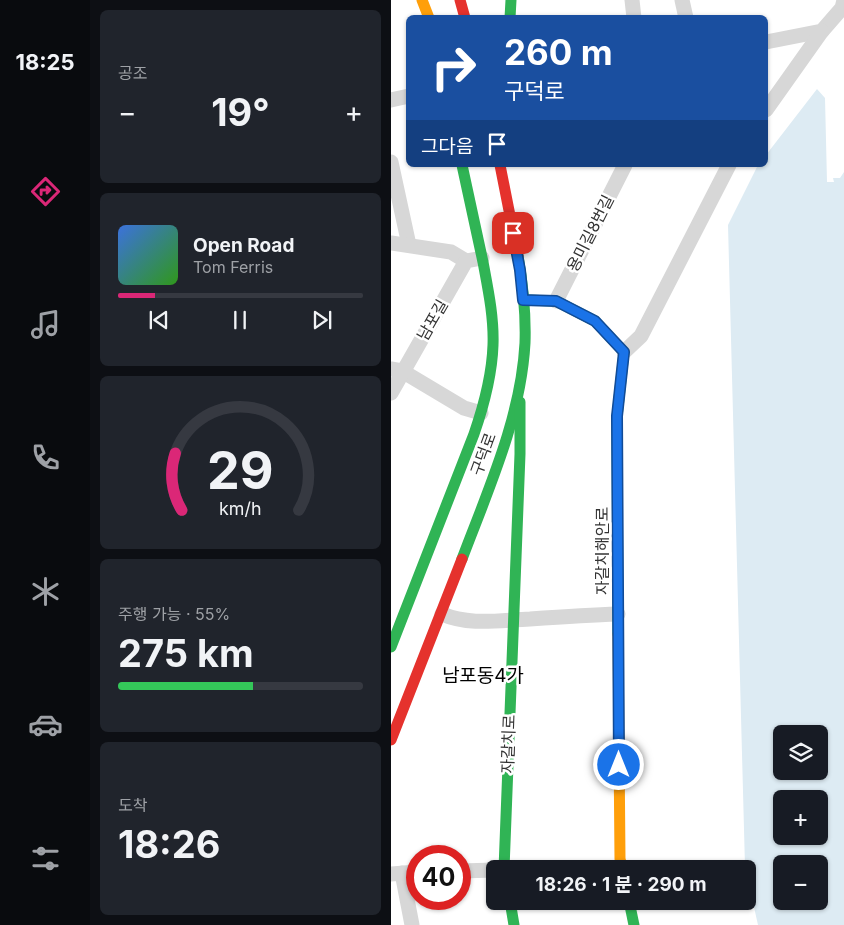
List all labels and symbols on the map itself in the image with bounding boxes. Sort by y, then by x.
street label: 용미길8번길 [562,191,618,275]
pin [492,212,534,254]
street label: 남포길 [412,296,452,344]
street label: 구덕로 [466,430,500,478]
street label: 자갈치해안로 [592,507,612,595]
district label: 남포동4가 [442,664,524,687]
street label: 자갈치로 [497,714,519,774]
position arrow [592,738,644,790]
speed limit sign: 40 [406,845,471,910]

